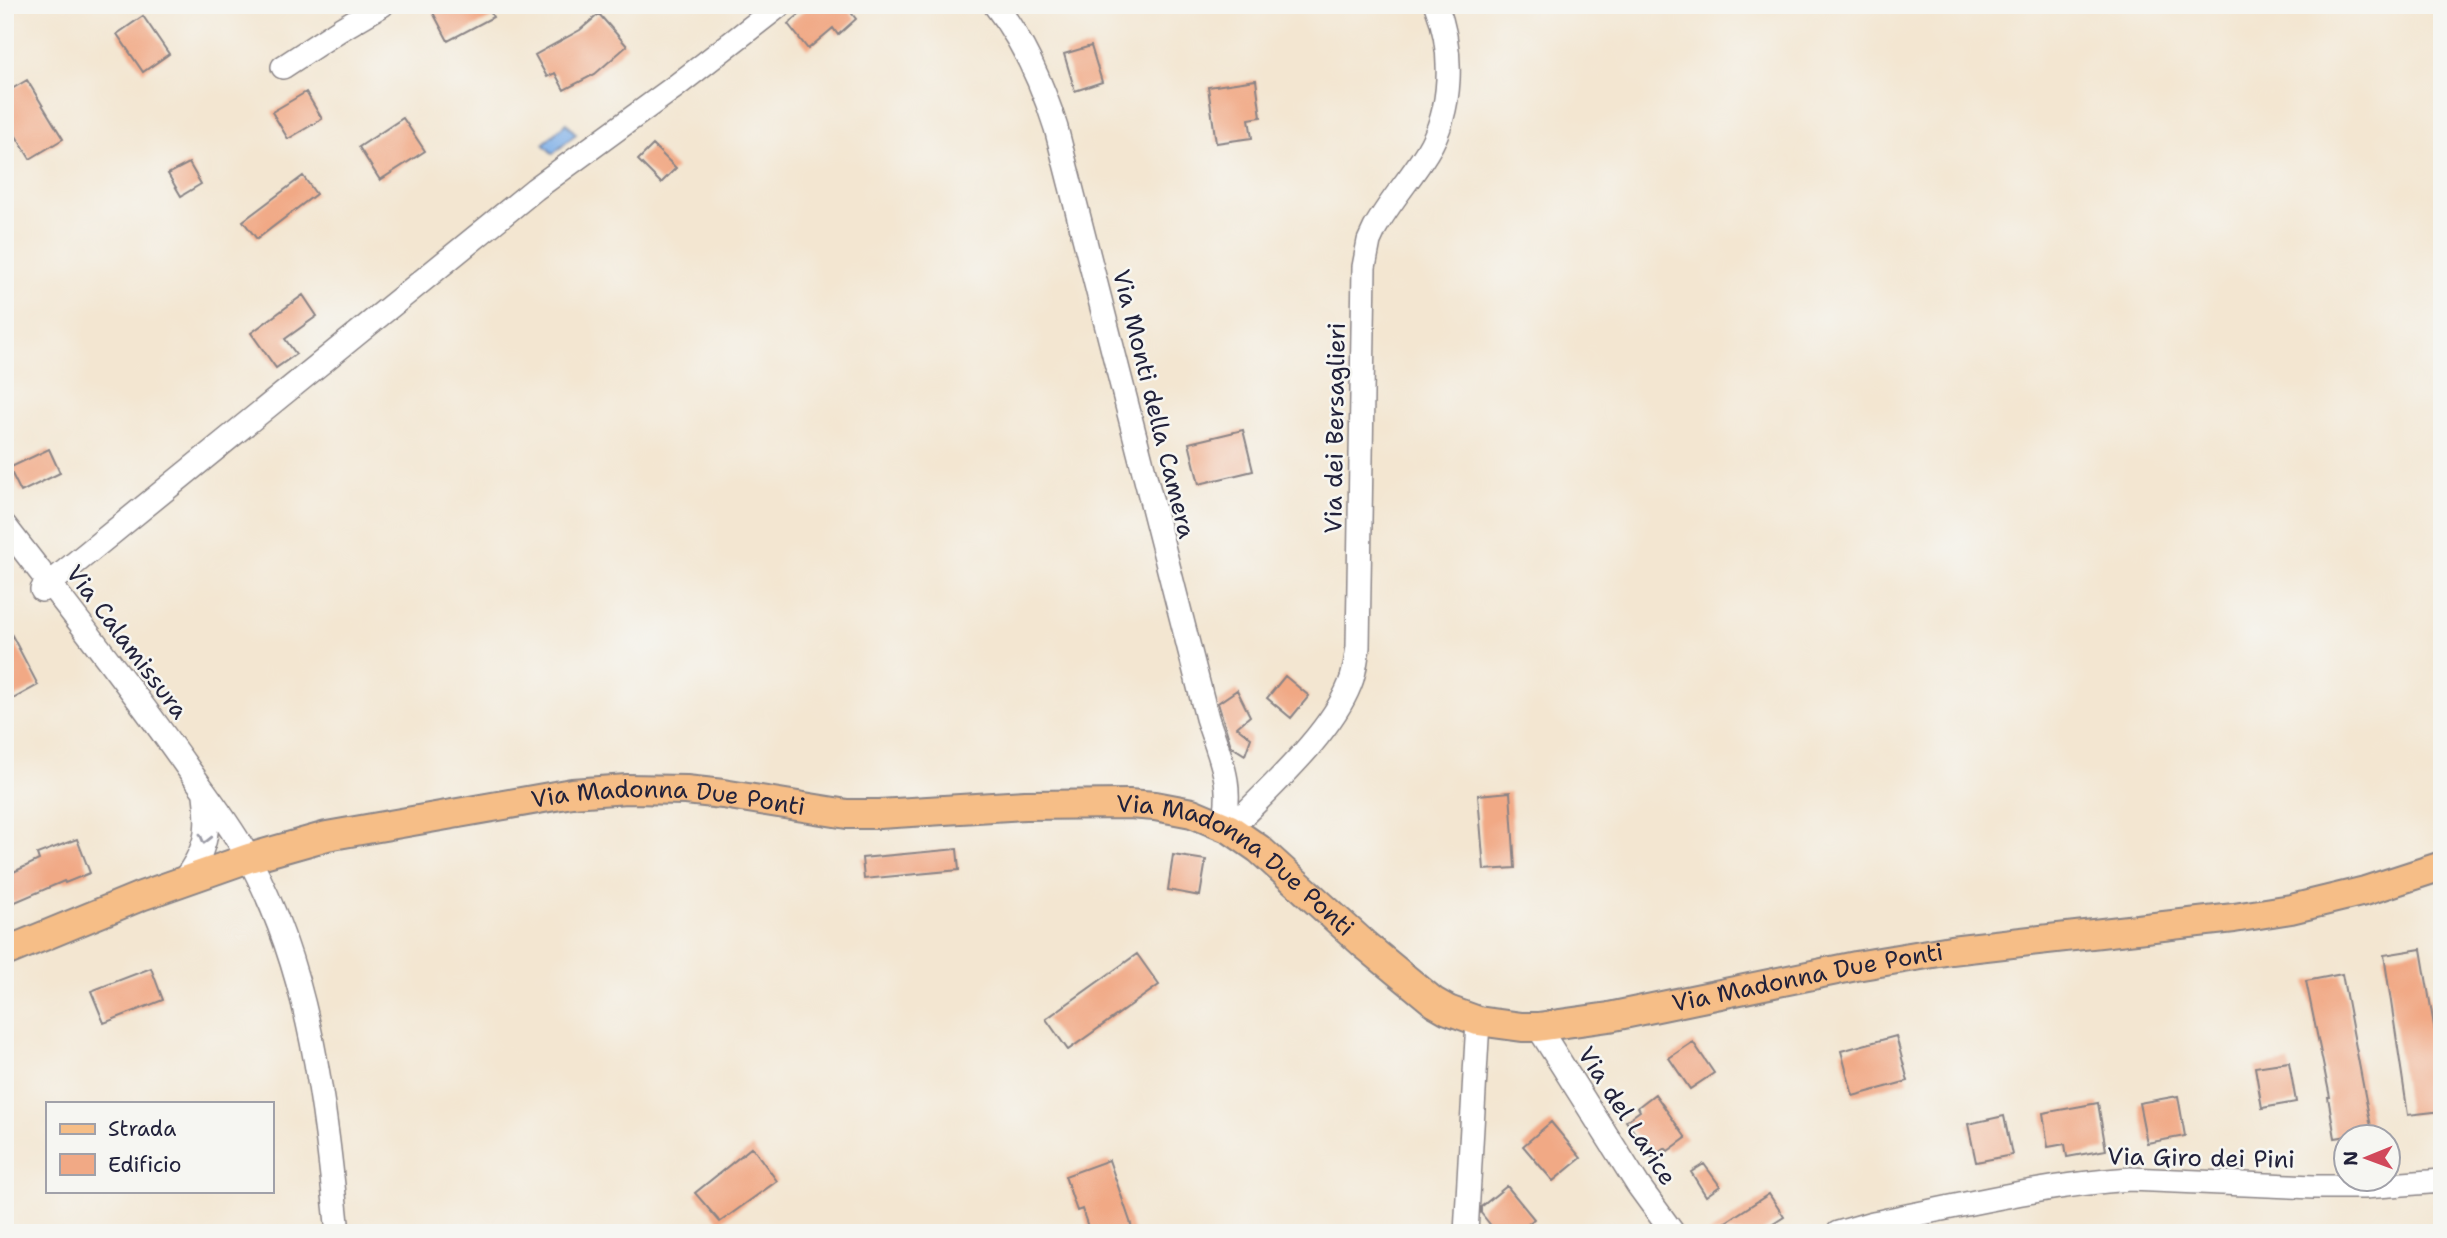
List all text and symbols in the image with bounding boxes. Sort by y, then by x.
street label: Via Monti della Camera [1105,266,1203,542]
street label: Via dei Bersaglieri [1317,322,1353,534]
street label: Via Calamissura [59,558,196,726]
street label: Via Madonna Due Ponti [529,773,808,823]
street label: Via Madonna Due Ponti [1116,788,1361,943]
one-way arrow [199,833,213,845]
street label: Via Madonna Due Ponti [1669,936,1946,1020]
street label: Via del Larice [1570,1041,1684,1191]
legend [46,1102,273,1192]
text: Strada [108,1115,176,1143]
north arrow [2332,1122,2402,1192]
street label: Via Giro dei Pini [2107,1140,2295,1176]
text: Edificio [108,1151,181,1179]
text: N [2338,1151,2363,1166]

